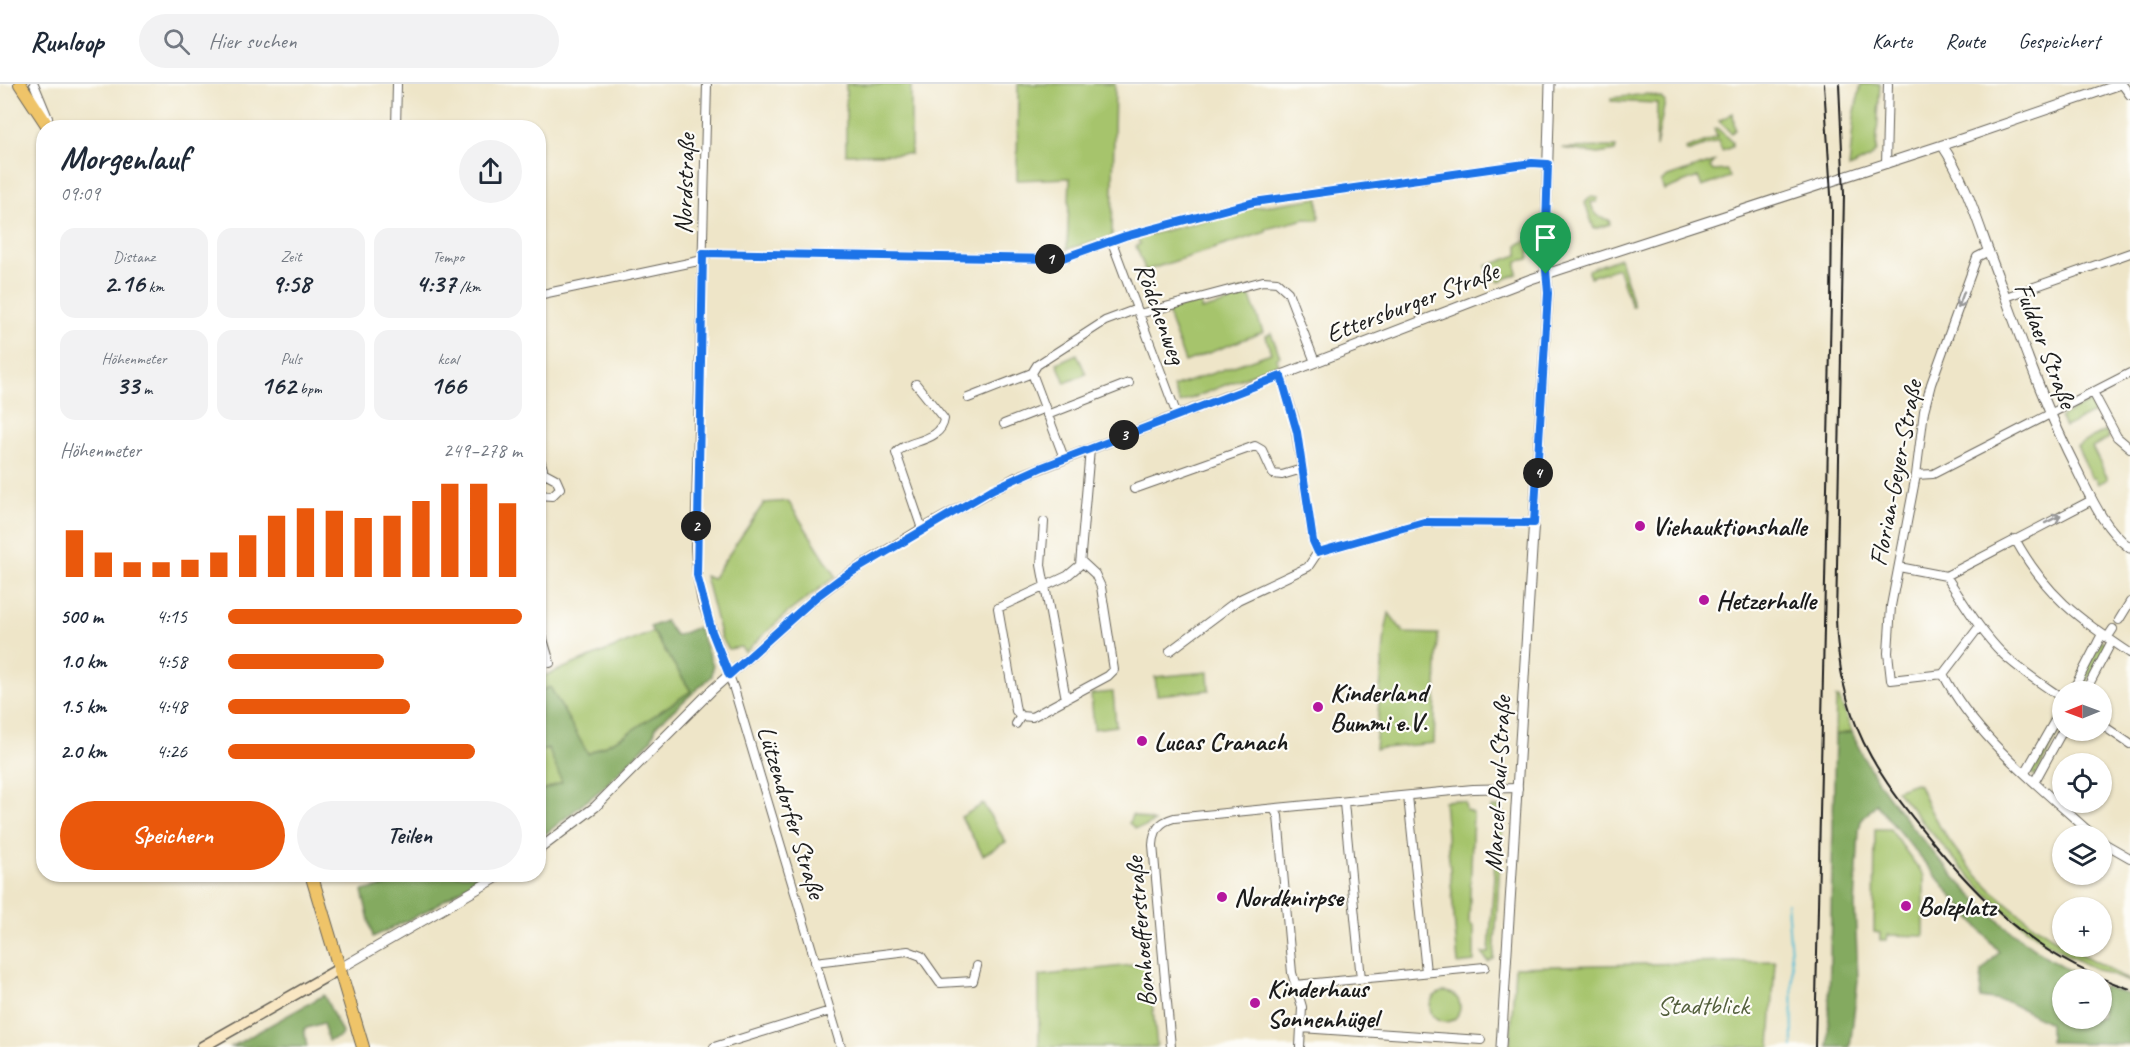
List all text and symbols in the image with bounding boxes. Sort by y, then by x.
search box [139,14,559,68]
text: Runloop [30,24,103,59]
icon: search [160,25,193,58]
text: Hier suchen [208,27,297,55]
text: Karte [1872,28,1912,54]
text: Route [1945,28,1985,54]
text: Gespeichert [2018,28,2100,54]
street label: Nordstraße [666,131,703,235]
text: Morgenlauf [60,137,188,179]
button: share [459,140,522,203]
text: 09:09 [60,181,100,206]
pin [1520,212,1571,274]
icon: arrive [1529,221,1562,254]
pin: 1 [1035,244,1065,274]
text: Distanz [113,247,155,267]
text: Zeit [280,247,302,267]
text: Tempo [432,247,464,267]
text: 1 [1046,249,1054,269]
street label: Ettersburger Straße [1321,254,1505,350]
street label: Rödchenweg [1127,258,1195,370]
text: 2.16 [104,267,145,300]
text: 9:58 [271,267,311,300]
text: 4:37 [416,267,456,300]
text: km [145,277,164,297]
text: /km [456,277,480,297]
street label: Fuldaer Straße [2007,278,2085,415]
one-way arrow [1955,290,1966,309]
text: Höhenmeter [102,349,166,369]
text: Puls [280,349,302,369]
text: kcal [437,349,459,369]
text: 33 [116,369,139,402]
text: 162 [260,369,296,402]
text: 166 [430,369,466,402]
street label: Florian-Geyer-Straße [1861,375,1930,569]
text: m [139,379,152,399]
text: bpm [296,379,322,399]
pin: 3 [1109,420,1139,450]
text: 3 [1120,425,1128,445]
text: Höhenmeter [60,438,141,463]
text: 249–278 m [443,438,522,463]
pin: 4 [1523,458,1553,488]
text: 4 [1534,463,1542,483]
place label: Viehauktionshalle [1652,510,1809,543]
pin: 2 [681,511,711,541]
one-way arrow [2044,513,2062,525]
text: 2 [692,516,700,536]
marker: Viehauktionshalle [1633,519,1647,533]
place label: Hetzerhalle [1716,584,1818,617]
marker: Hetzerhalle [1697,593,1711,607]
text: 500 m [60,604,103,629]
text: 4:15 [156,604,187,629]
text: 1.0 km [60,649,107,674]
text: 4:58 [156,649,187,674]
place label: Kinderland Bummi e.V. [1330,676,1431,739]
north arrow [2052,681,2112,741]
map controls [2052,681,2112,1029]
street label: Marcel-Paul-Straße [1476,693,1519,873]
text: 1.5 km [60,694,106,719]
text: 4:48 [156,694,187,719]
marker: Kinderland Bummi e.V. [1311,700,1325,714]
street label: Lützendorfer Straße [750,722,834,905]
place label: Lucas Cranach [1154,725,1288,758]
marker: Lucas Cranach [1135,734,1149,748]
text: 2.0 km [60,739,107,764]
text: 4:26 [156,739,187,764]
button: locate [2052,753,2112,813]
button: Speichern [60,801,285,870]
button: Teilen [297,801,522,870]
button: layers [2052,825,2112,885]
street label: Bonhoefferstraße [1117,853,1164,1008]
place label: Nordknirpse [1234,881,1345,914]
marker: Nordknirpse [1215,890,1229,904]
place label: Bolzplatz [1918,890,1998,923]
button: + [2052,897,2112,957]
marker: Bolzplatz [1899,899,1913,913]
button: − [2052,969,2112,1029]
place label: Kinderhaus Sonnenhügel [1267,972,1383,1035]
park label: Stadtblick [1657,989,1751,1022]
marker: Kinderhaus Sonnenhügel [1248,996,1262,1010]

